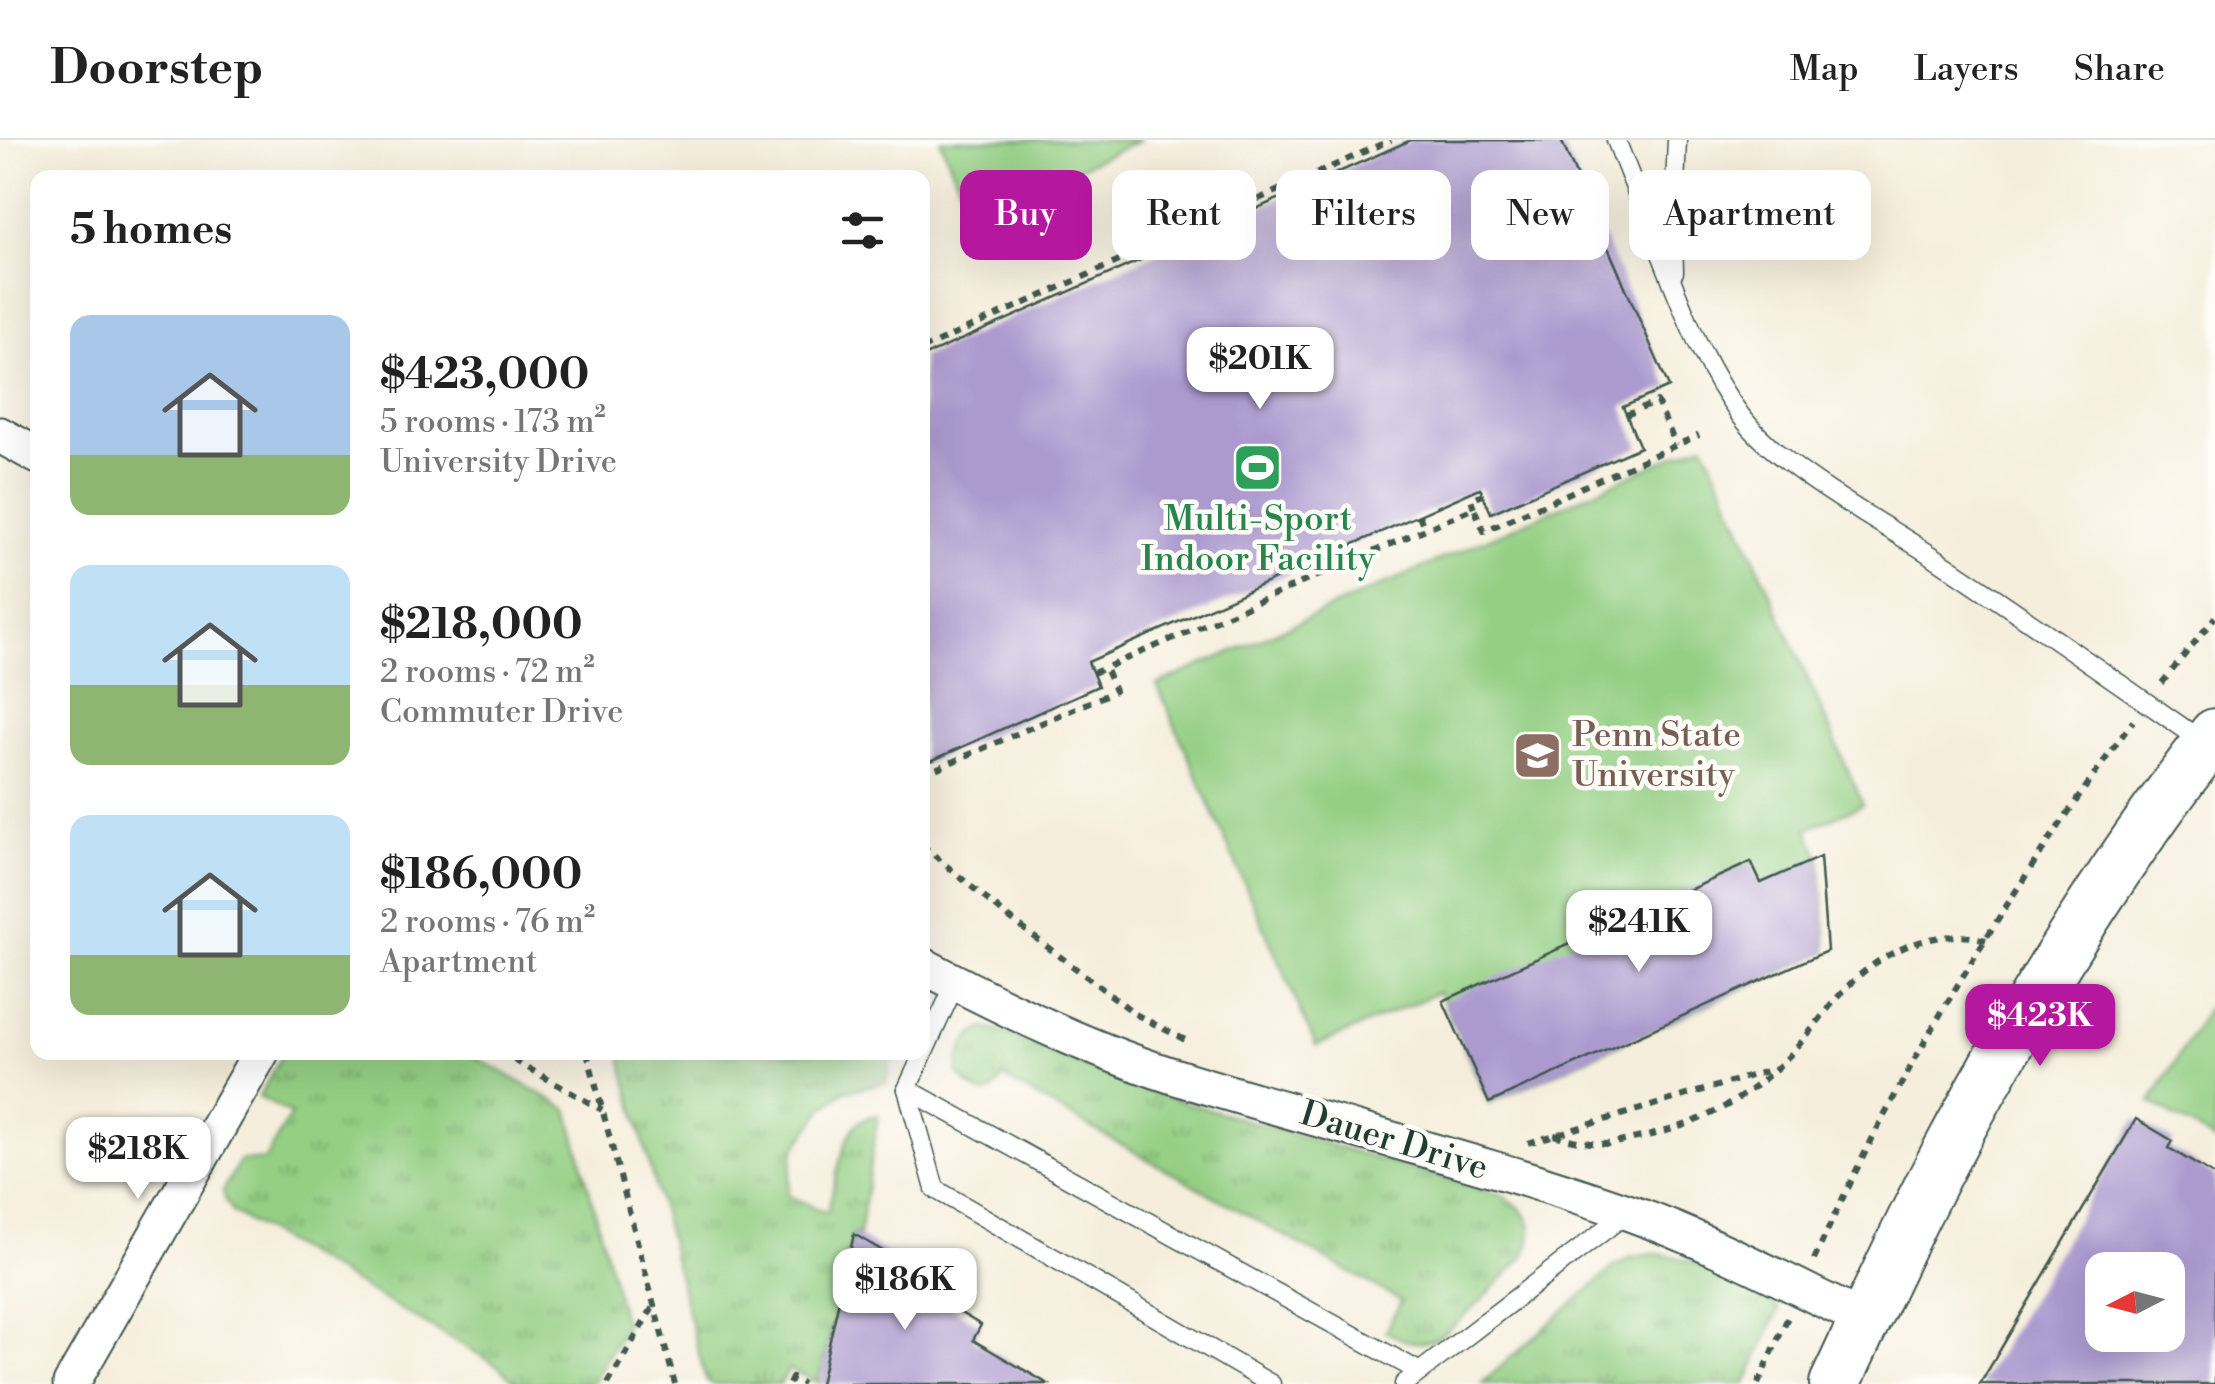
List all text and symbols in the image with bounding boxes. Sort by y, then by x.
text: Doorstep [50,39,264,99]
text: Map [1790,48,1859,91]
text: Layers [1914,48,2019,91]
text: Share [2074,48,2165,91]
chip: Buy [960,170,1092,260]
chip: Rent [1112,170,1256,260]
chip: Filters [1276,170,1451,260]
chip: New [1471,170,1609,260]
chip: Apartment [1629,170,1871,260]
icon: filters [835,203,890,258]
text: 5 homes [70,204,232,257]
pin: $201K [1190,327,1330,412]
text: $201K [1209,339,1311,379]
text: $423,000 [380,349,589,402]
icon: home [150,355,270,475]
text: 5 rooms · 173 m² [380,402,606,442]
sports icon: Multi-Sport Indoor Facility [1232,441,1284,493]
text: University Drive [380,442,617,482]
place label: Multi-Sport Indoor Facility [1141,498,1376,581]
text: $218,000 [380,599,582,652]
icon: home [150,605,270,725]
text: 2 rooms · 72 m² [380,652,595,692]
text: Commuter Drive [380,692,623,732]
place label: Penn State University [1572,714,1741,797]
school or university icon: Penn State University [1511,729,1563,781]
text: $186,000 [380,849,582,902]
icon: home [150,855,270,975]
pin: $241K [1569,890,1709,975]
text: 2 rooms · 76 m² [380,902,595,942]
text: $241K [1588,902,1690,942]
text: Apartment [380,942,537,982]
pin: $423K [1970,984,2110,1069]
text: $423K [1987,996,2093,1036]
street label: Dauer Drive [1295,1092,1493,1190]
pin: $218K [68,1117,208,1202]
text: $218K [88,1129,188,1169]
pin: $186K [835,1248,975,1333]
north arrow [2085,1252,2185,1352]
map controls [2085,1252,2185,1352]
text: $186K [855,1260,955,1300]

